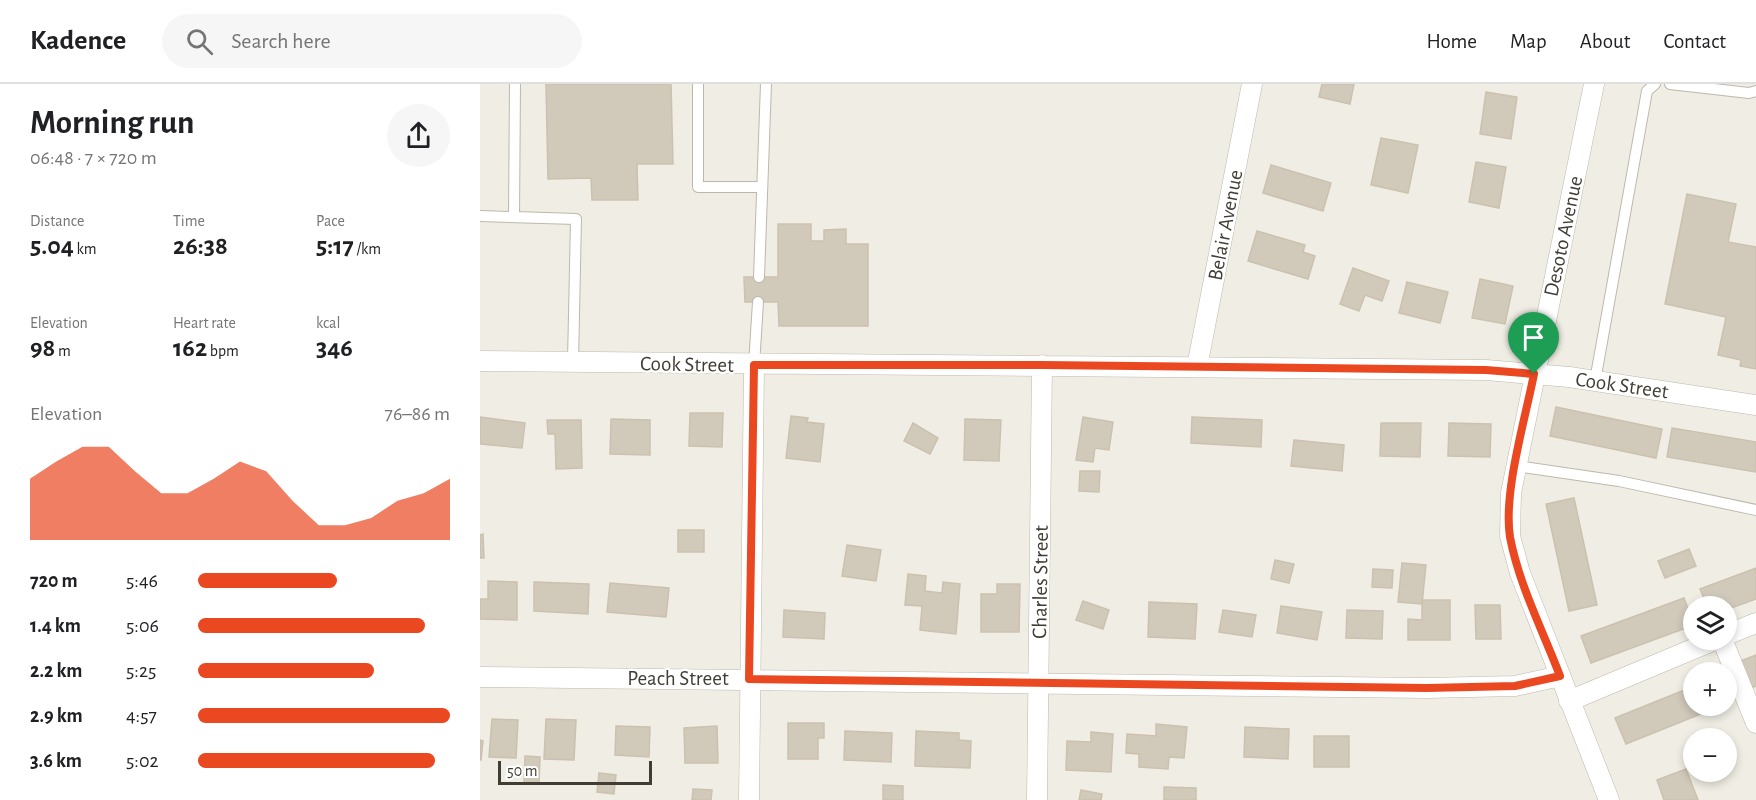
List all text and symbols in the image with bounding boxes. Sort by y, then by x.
search box [162,14,582,68]
icon: search [183,25,216,58]
text: Kadence [30,27,126,55]
text: Search here [231,30,331,52]
text: Home [1426,31,1477,52]
text: Map [1510,31,1547,52]
text: About [1580,31,1630,52]
text: Contact [1663,31,1726,52]
button: share [387,104,450,167]
text: Morning run [30,107,194,140]
text: 06:48 · 7 × 720 m [30,148,157,168]
street label: Belair Avenue [1204,168,1247,282]
street label: Desoto Avenue [1540,174,1587,298]
text: Distance [30,213,84,229]
text: Time [173,213,205,229]
text: Pace [316,213,345,229]
text: 5.04 [30,233,74,259]
text: 26:38 [173,233,228,259]
text: 5:17 [316,233,354,259]
text: km [74,241,97,257]
text: /km [354,241,381,257]
pin [1508,312,1559,374]
text: Elevation [30,315,88,331]
text: Heart rate [173,315,236,331]
text: kcal [316,315,340,331]
icon: arrive [1517,321,1550,354]
text: 98 [30,335,55,361]
text: 162 [173,335,207,361]
text: 346 [316,335,353,361]
text: m [55,343,71,359]
text: bpm [207,343,239,359]
street label: Cook Street [640,353,734,376]
street label: Cook Street [1574,369,1670,402]
text: Elevation [30,404,102,424]
text: 76–86 m [385,404,450,424]
street label: Charles Street [1029,525,1052,639]
text: 720 m [30,571,78,591]
text: 5:46 [126,571,158,591]
map controls [1683,596,1737,782]
button: layers [1683,596,1737,650]
text: 1.4 km [30,616,81,636]
text: 5:06 [126,616,159,636]
text: 2.2 km [30,661,82,681]
text: 5:25 [126,661,156,681]
button: + [1683,662,1737,716]
street label: Peach Street [627,668,729,689]
text: 2.9 km [30,706,83,726]
text: 4:57 [126,706,157,726]
button: − [1683,728,1737,782]
text: 3.6 km [30,751,82,771]
text: 5:02 [126,751,159,771]
scale bar [498,758,652,786]
text: 50 m [507,763,538,779]

